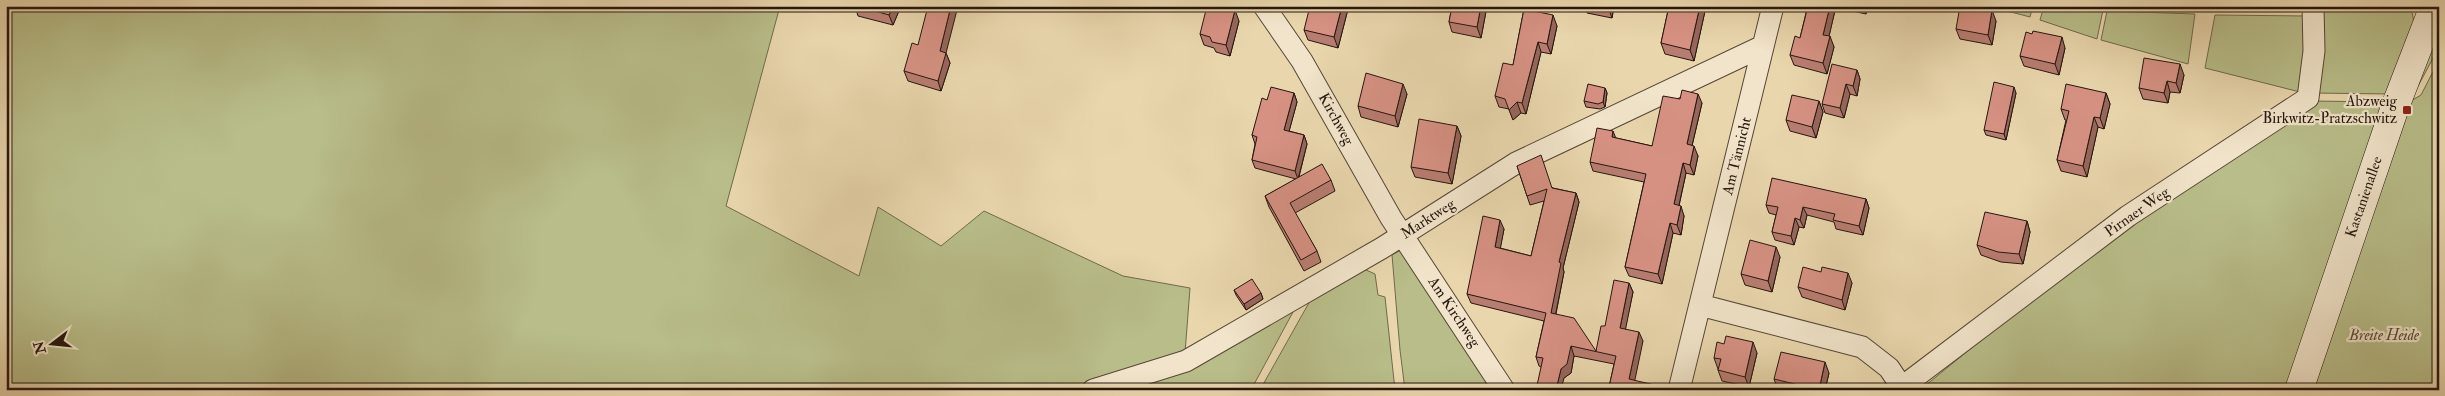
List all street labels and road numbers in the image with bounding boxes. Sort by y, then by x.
street label: Kirchweg [1314,90,1358,149]
street label: Am Tännicht [1718,115,1756,198]
street label: Kastanienallee [2341,154,2387,240]
street label: Pirnaer Weg [2101,182,2174,241]
street label: Marktweg [1397,194,1459,244]
street label: Am Kirchweg [1423,272,1485,351]

